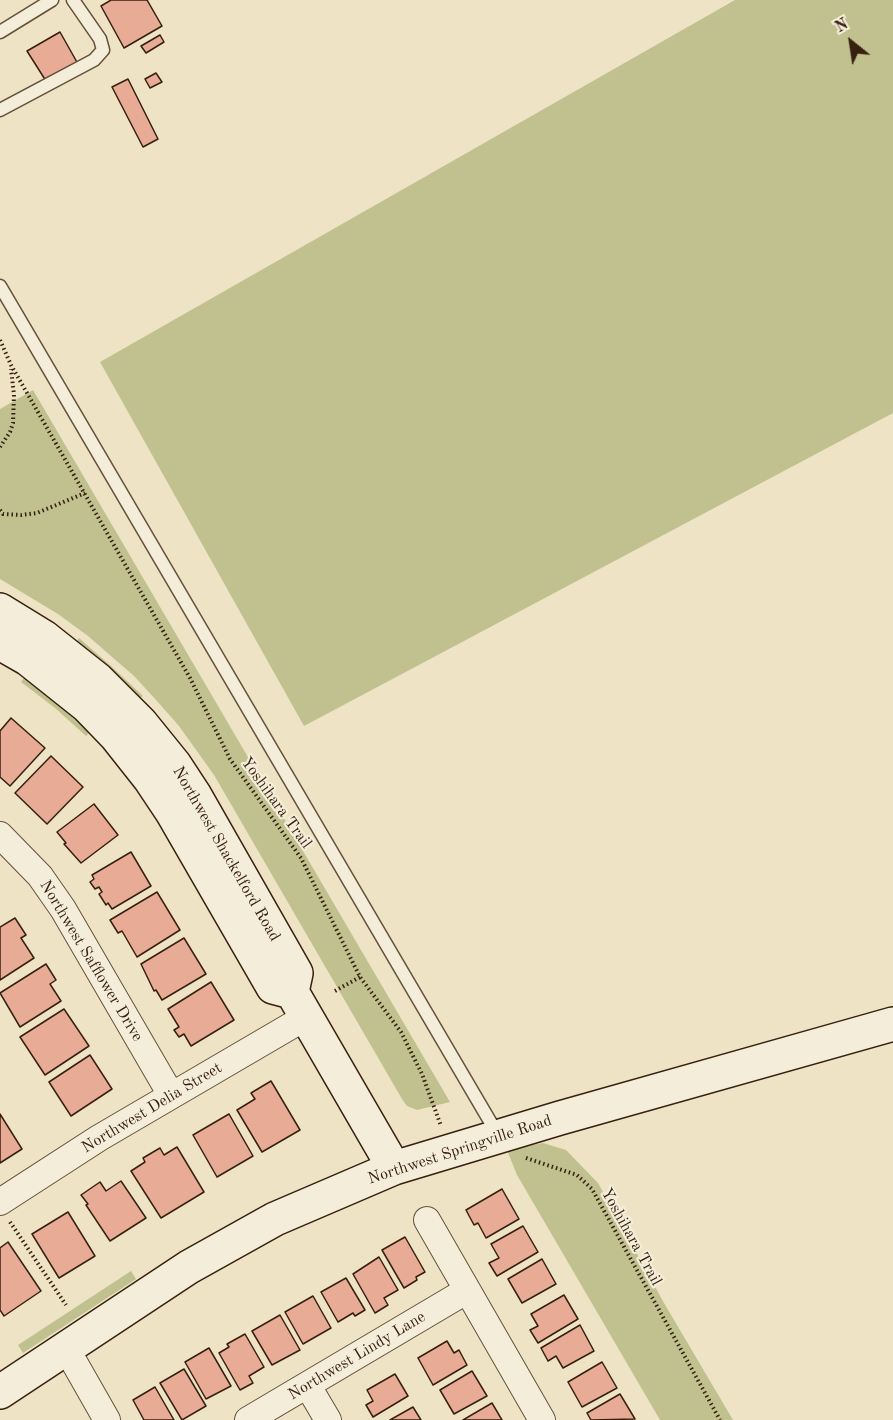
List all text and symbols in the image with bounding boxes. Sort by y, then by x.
north arrow [821,12,881,72]
text: N [833,16,851,36]
street label: Yoshihara Trail [236,753,316,853]
street label: Northwest Shackelford Road [168,763,284,945]
street label: Northwest Safflower Drive [35,877,147,1045]
street label: Northwest Delia Street [78,1058,226,1158]
street label: Northwest Springville Road [366,1111,554,1189]
street label: Yoshihara Trail [596,1185,666,1289]
street label: Northwest Lindy Lane [285,1307,429,1405]

